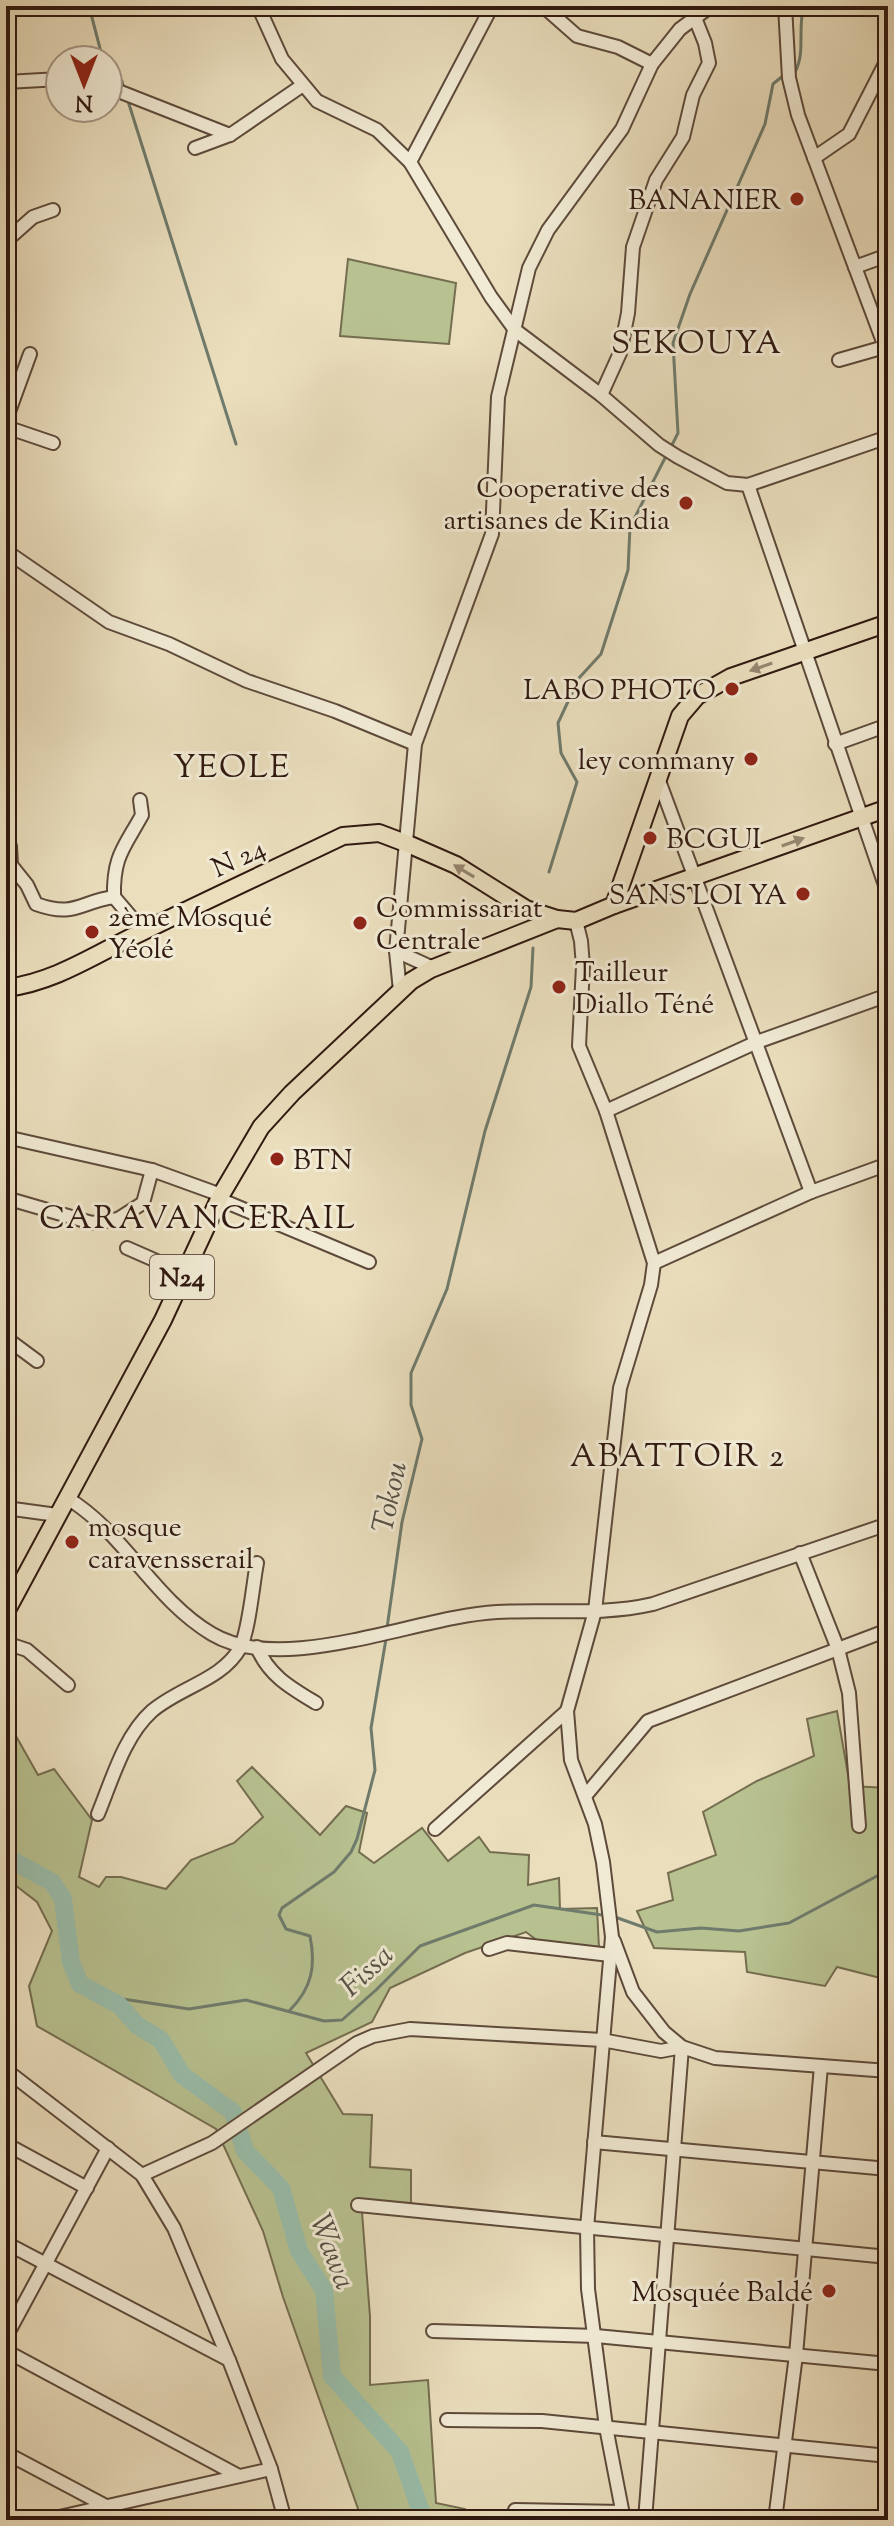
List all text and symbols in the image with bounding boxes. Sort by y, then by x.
north arrow [44,44,124,124]
text: N [75,85,93,117]
place label: BANANIER [628,182,781,222]
marker: BANANIER [788,190,806,208]
district label: SEKOUYA [611,322,783,368]
place label: Cooperative des artisanes de Kindia [444,470,670,542]
marker: Cooperative des artisanes de Kindia [677,494,695,512]
one-way arrow [749,661,773,673]
place label: LABO PHOTO [523,672,716,712]
marker: LABO PHOTO [723,680,741,698]
place label: ley commany [578,742,735,782]
district label: YEOLE [173,746,291,792]
marker: ley commany [742,750,760,768]
place label: BCGUI [666,821,761,861]
marker: BCGUI [641,829,659,847]
street label: N 24 [206,830,273,890]
one-way arrow [781,835,805,848]
one-way arrow [453,864,475,878]
place label: SANS LOI YA [609,877,787,917]
marker: SANS LOI YA [794,885,812,903]
place label: Commissariat Centrale [376,890,543,962]
place label: 2ème Mosqué Yéolé [108,899,272,971]
marker: Commissariat Centrale [351,914,369,932]
marker: 2ème Mosqué Yéolé [83,923,101,941]
place label: Tailleur Diallo Téné [575,954,714,1026]
marker: Tailleur Diallo Téné [550,978,568,996]
place label: BTN [293,1142,352,1182]
marker: BTN [268,1150,286,1168]
district label: CARAVANCERAIL [39,1197,357,1243]
road number: N24 [150,1255,214,1299]
district label: ABATTOIR 2 [570,1435,786,1481]
water label: Tokou [363,1458,420,1537]
place label: mosque caravensserail [88,1509,254,1581]
marker: mosque caravensserail [63,1533,81,1551]
water label: Fissa [331,1936,404,2008]
water label: Wawa [297,2208,365,2296]
place label: Mosquée Baldé [631,2274,813,2314]
marker: Mosquée Baldé [820,2282,838,2300]

